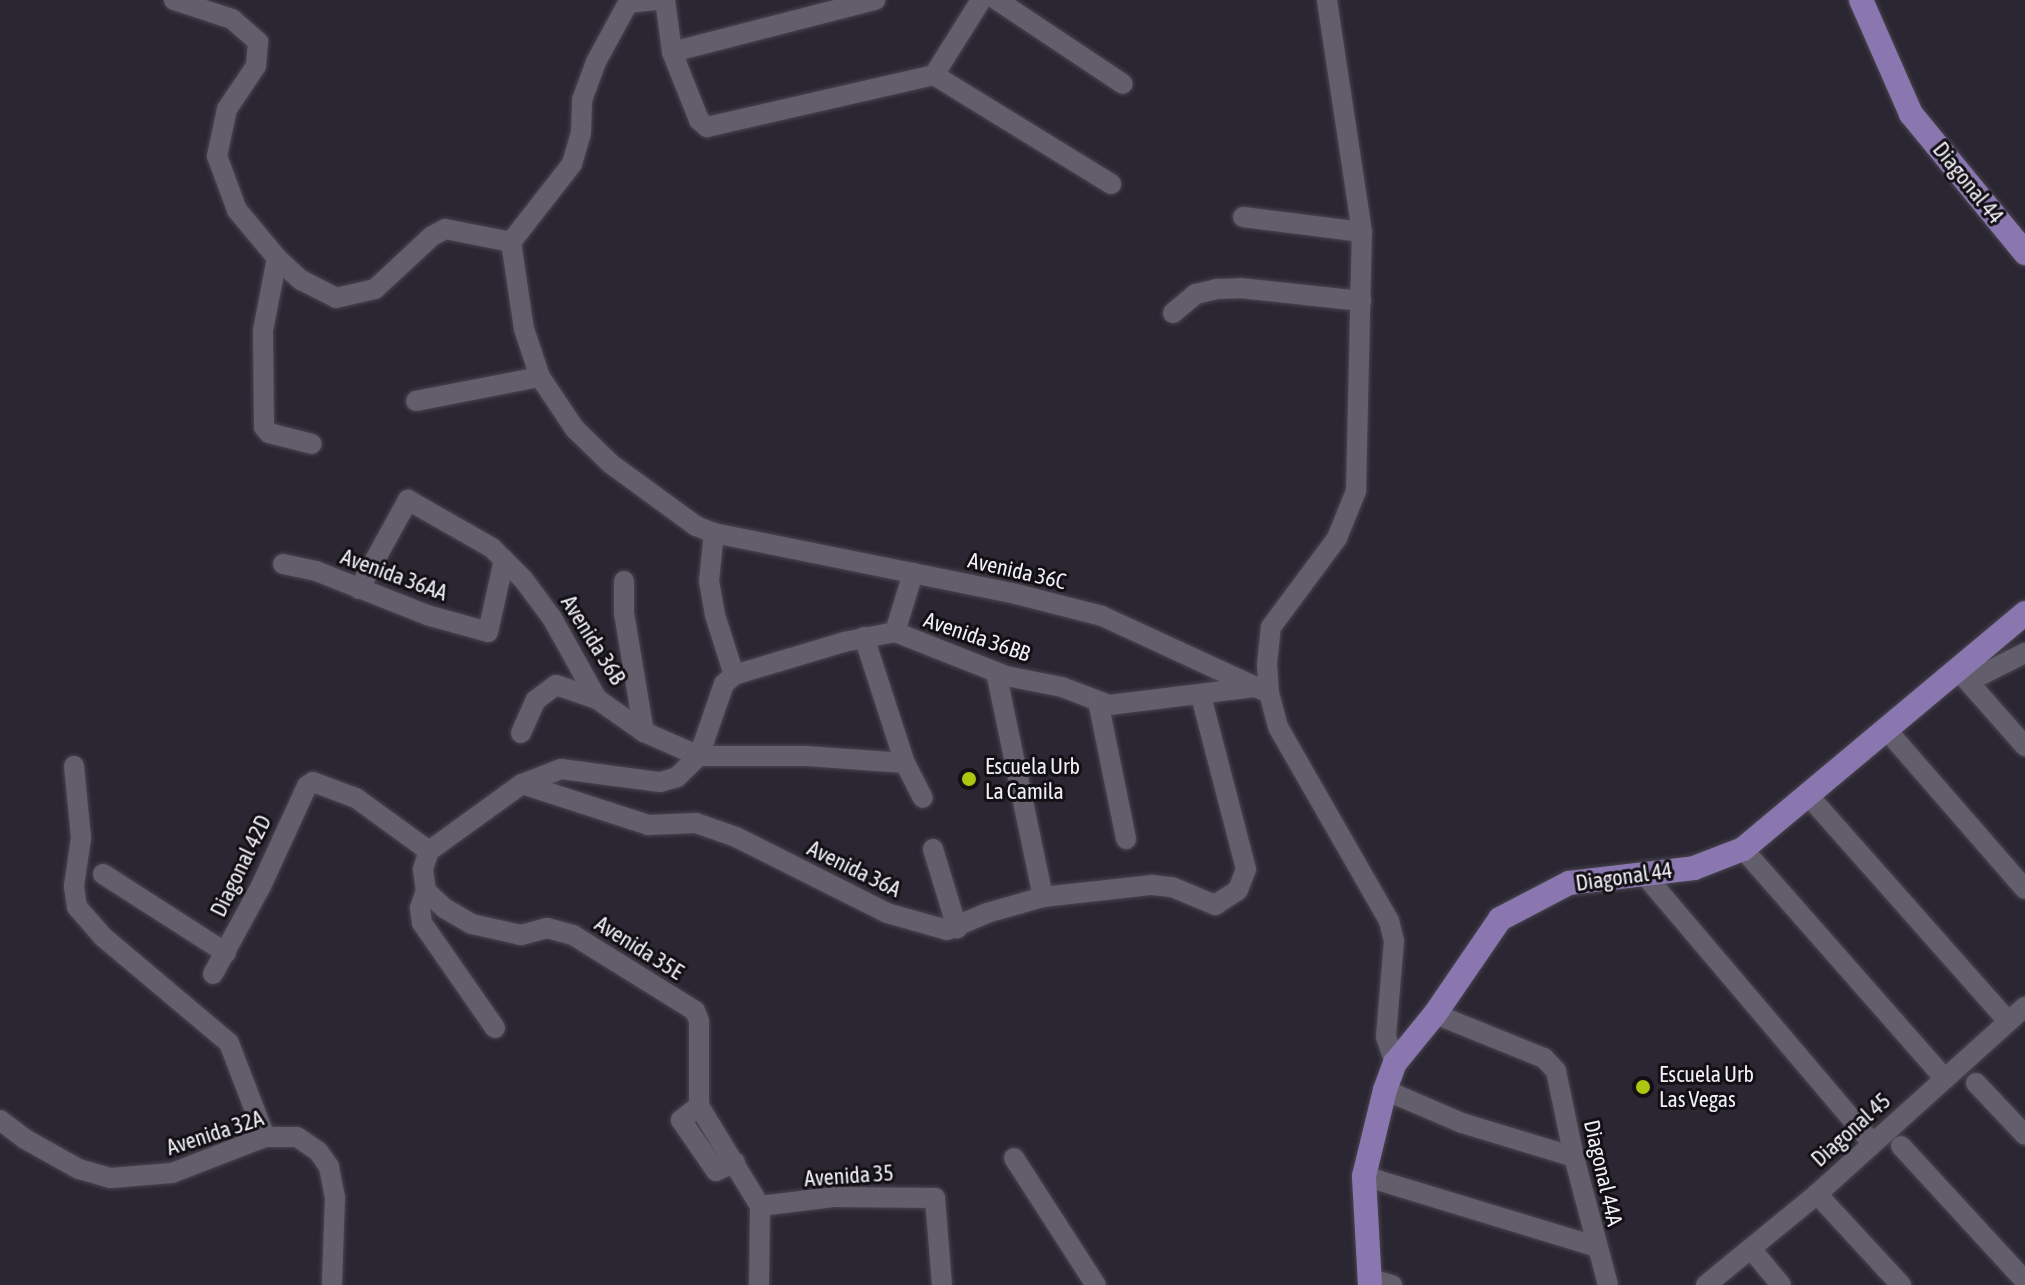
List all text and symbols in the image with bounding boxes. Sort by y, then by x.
street label: Diagonal 44 [1927,137,2009,229]
street label: Avenida 36AA [337,544,451,606]
street label: Avenida 36C [966,547,1068,595]
street label: Avenida 36B [555,591,631,689]
street label: Avenida 36BB [920,607,1034,667]
place label: Escuela Urb La Camila [985,753,1080,804]
marker: Escuela Urb La Camila [960,770,978,788]
street label: Diagonal 42D [205,811,277,921]
street label: Avenida 36A [803,835,905,903]
street label: Diagonal 44 [1574,857,1674,897]
street label: Avenida 35E [590,911,688,985]
place label: Escuela Urb Las Vegas [1659,1061,1754,1112]
marker: Escuela Urb Las Vegas [1634,1078,1652,1096]
street label: Diagonal 45 [1806,1088,1896,1172]
street label: Avenida 32A [163,1105,267,1161]
street label: Diagonal 44A [1578,1117,1628,1229]
street label: Avenida 35 [803,1160,895,1192]

